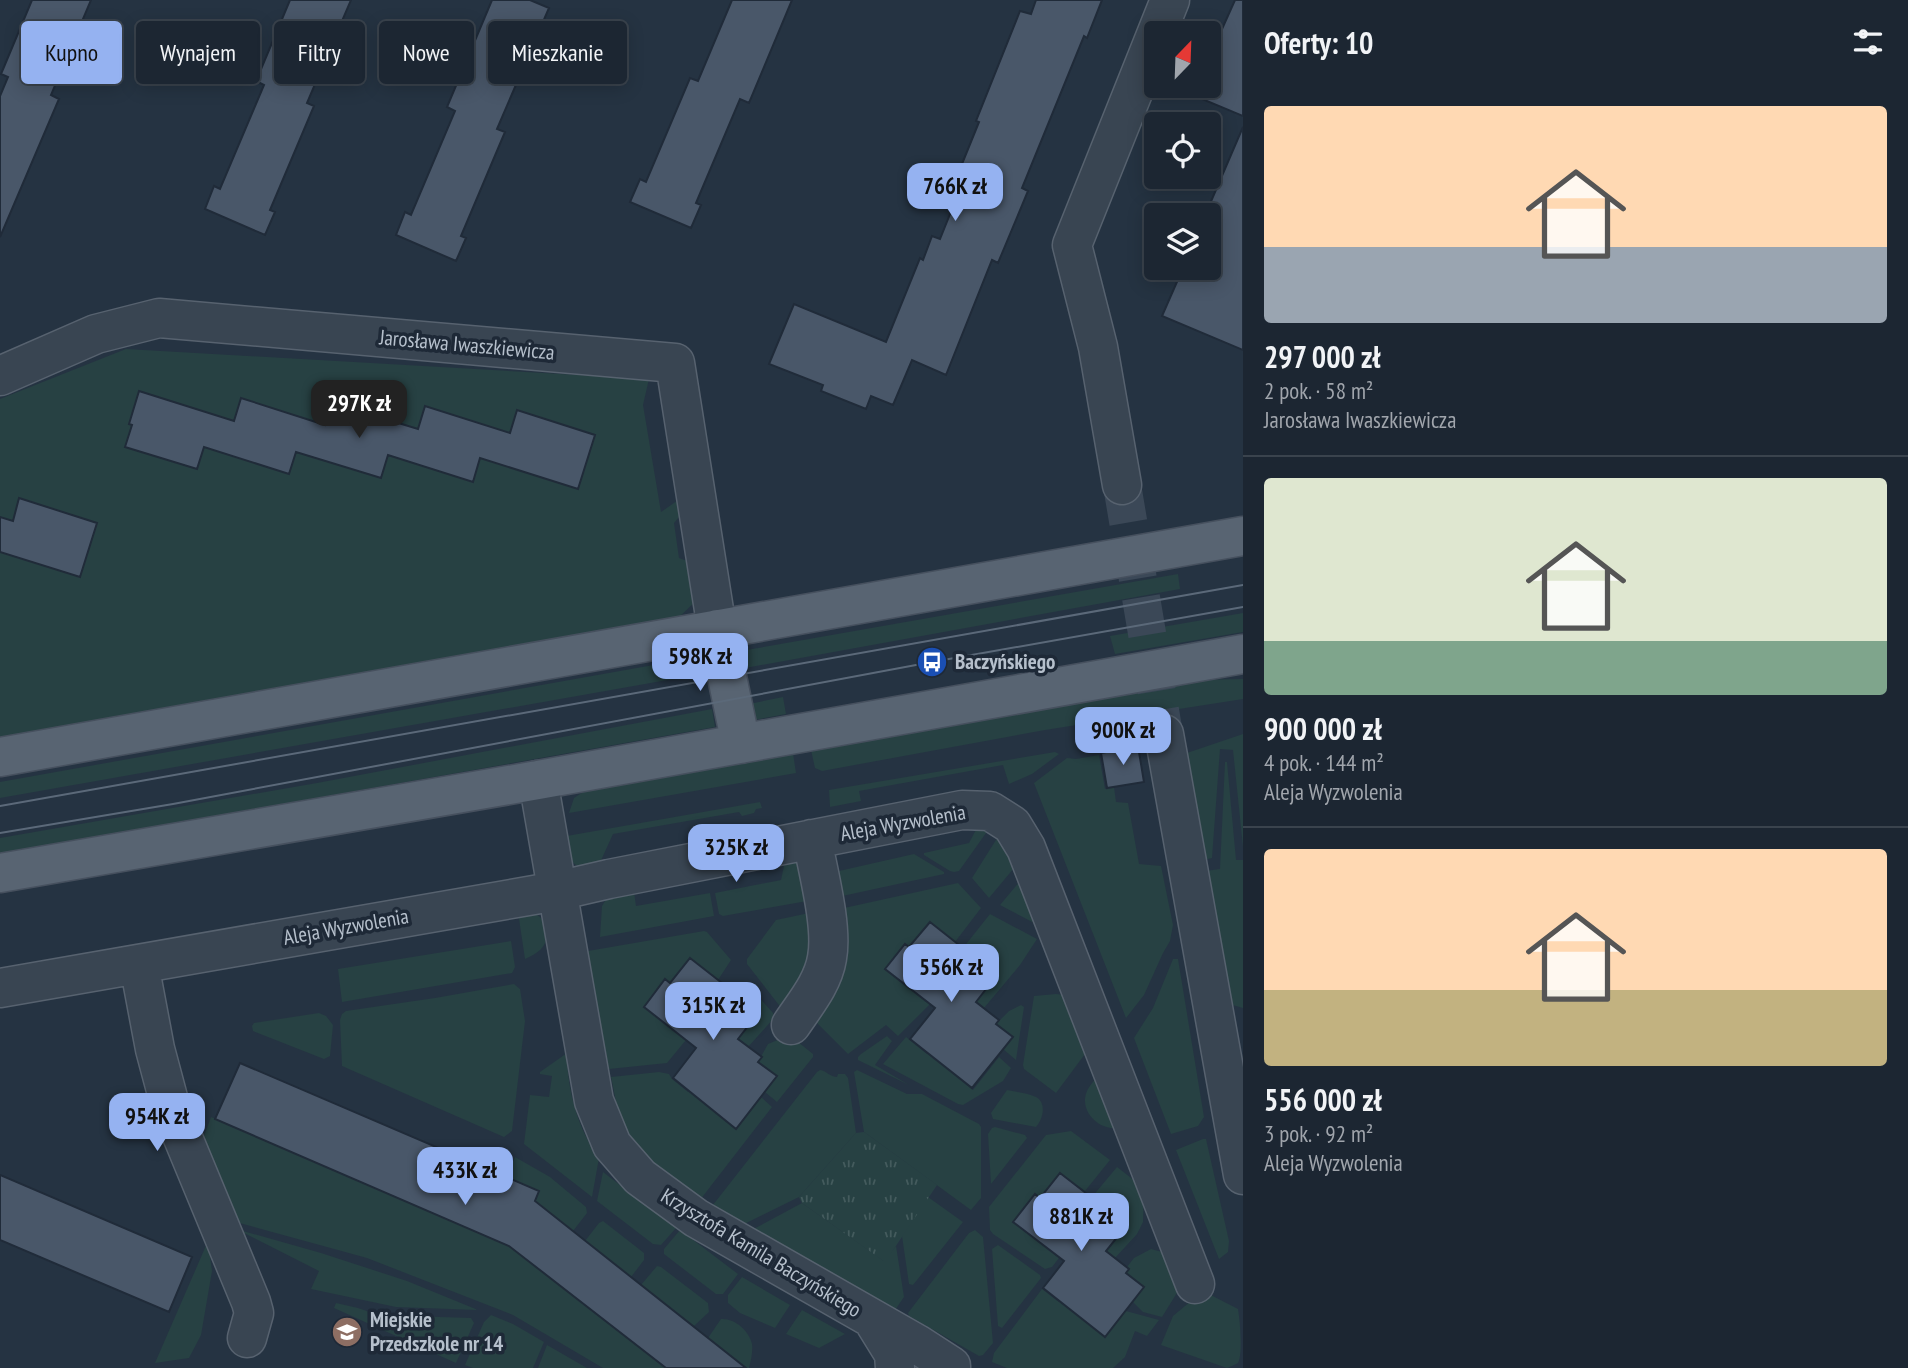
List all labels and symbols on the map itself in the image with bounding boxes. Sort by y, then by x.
north arrow [1144,21,1222,98]
pin: 766K zł [890,164,1020,223]
street label: Jarosława Iwaszkiewicza [377,323,556,366]
pin: 297K zł [294,380,424,440]
pin: 598K zł [635,634,765,693]
bus stop icon: Baczyńskiego [915,645,949,679]
place label: Baczyńskiego [955,648,1055,675]
pin: 900K zł [1058,708,1188,767]
street label: Aleja Wyzwolenia [838,798,968,847]
pin: 325K zł [671,824,801,884]
street label: Aleja Wyzwolenia [281,902,411,951]
pin: 556K zł [886,944,1016,1004]
pin: 315K zł [648,982,778,1042]
pin: 954K zł [92,1094,222,1153]
pin: 433K zł [400,1148,530,1207]
street label: Krzysztofa Kamila Baczyńskiego [656,1182,866,1323]
pin: 881K zł [1016,1194,1146,1253]
place label: Miejskie Przedszkole nr 14 [370,1306,503,1357]
school or university icon: Miejskie Przedszkole nr 14 [330,1315,364,1349]

